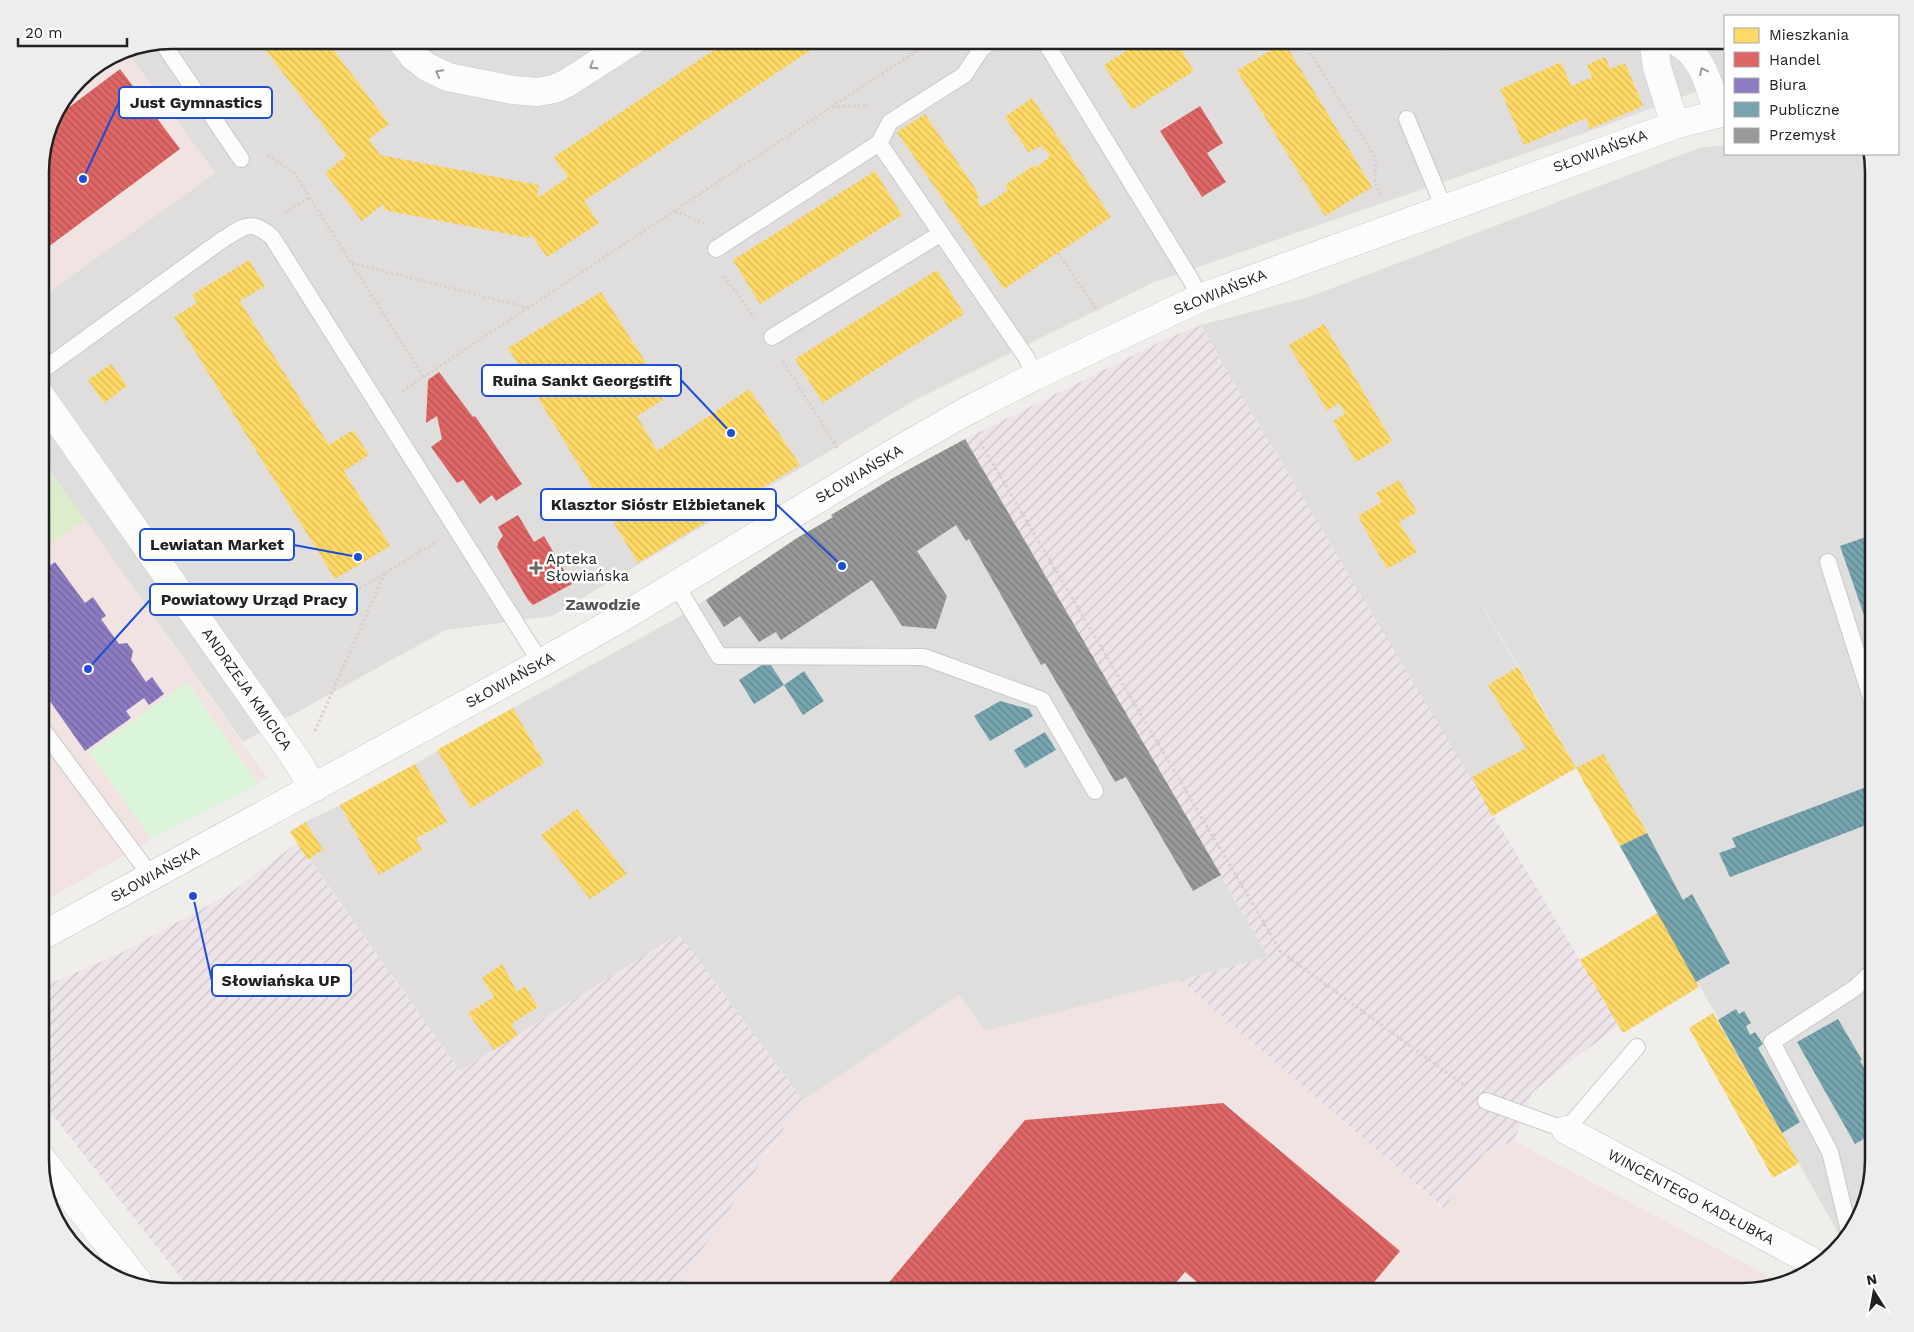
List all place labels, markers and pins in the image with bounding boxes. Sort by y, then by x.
callout: Just Gymnastics [119,87,272,118]
callout: Ruina Sankt Georgstift [482,365,681,396]
callout: Klasztor Sióstr Elżbietanek [541,489,776,520]
callout: Lewiatan Market [140,529,294,560]
place label: Apteka Słowiańska [546,550,630,585]
marker: Apteka Słowiańska [530,562,542,574]
callout: Powiatowy Urząd Pracy [150,584,357,615]
callout: Słowiańska UP [212,965,351,996]

